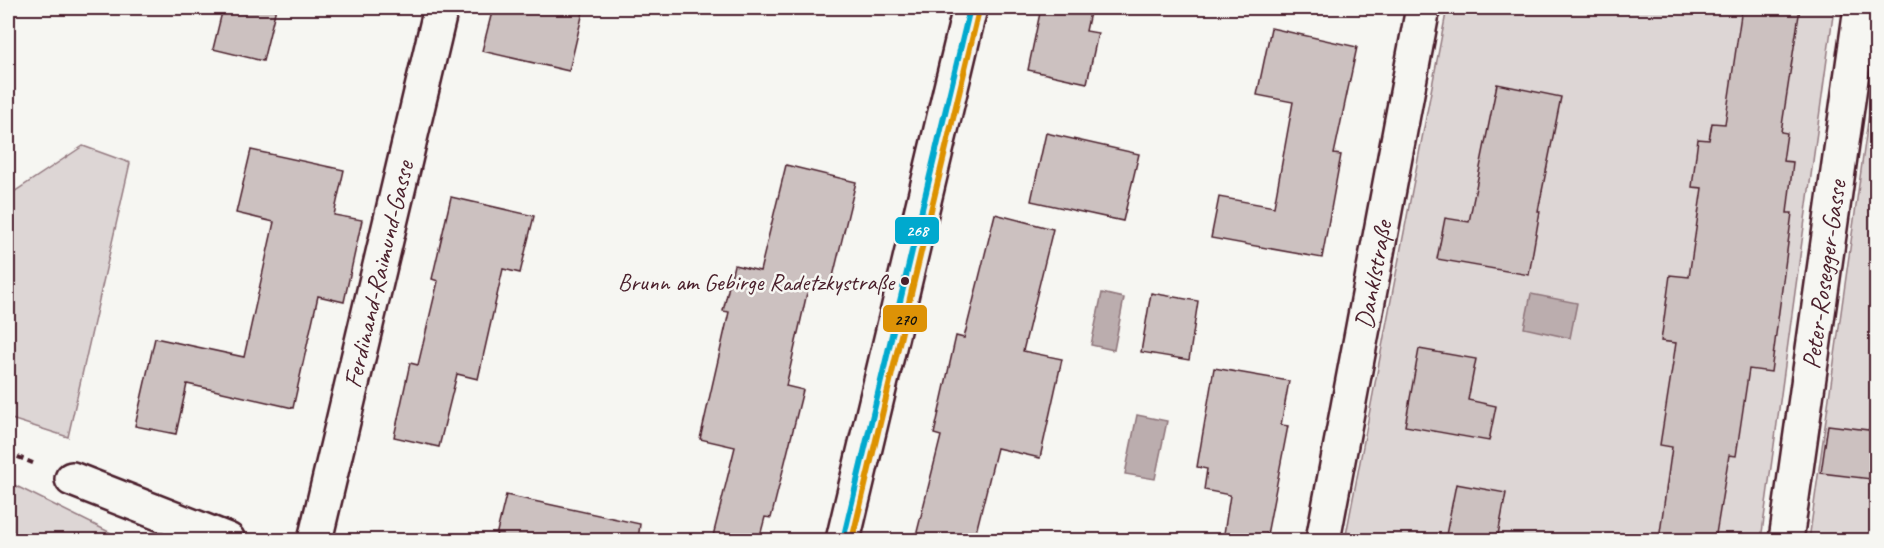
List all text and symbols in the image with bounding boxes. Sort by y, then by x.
street label: Ferdinand-Raimund-Gasse [336,156,422,391]
street label: Peter-Rosegger-Gasse [1794,177,1854,371]
line badge: 268 [894,216,940,245]
street label: Danklstraße [1347,216,1400,331]
text: 268 [906,221,930,241]
place label: Brunn am Gebirge Radetzkystraße [618,267,896,297]
marker: Brunn am Gebirge Radetzkystraße [899,275,911,287]
line badge: 270 [882,304,928,333]
text: 270 [894,310,918,330]

